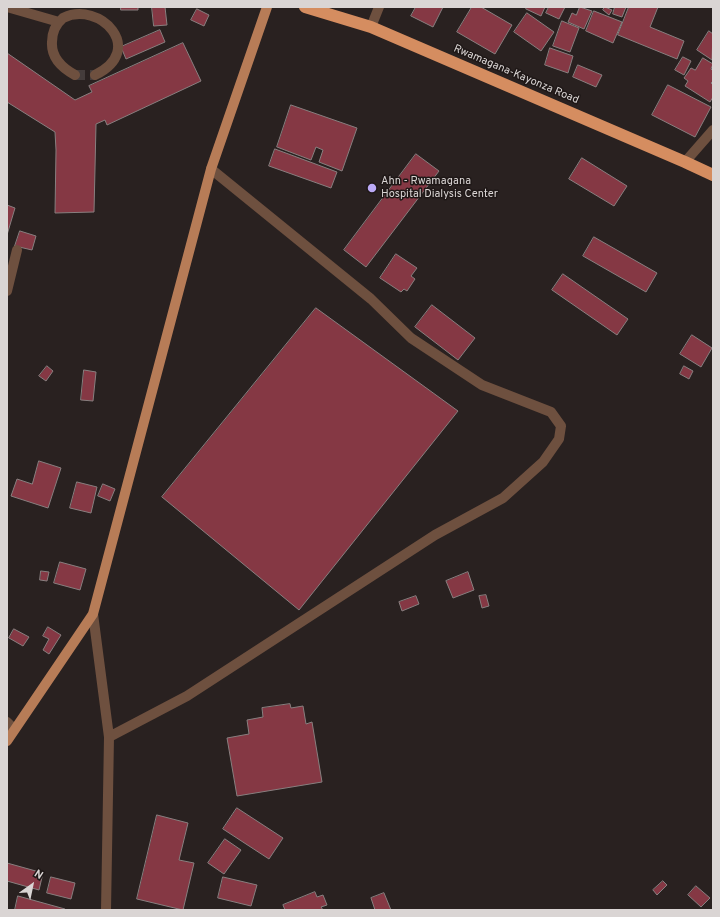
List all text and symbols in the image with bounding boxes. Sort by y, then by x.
street label: Rwamagana-Kayonza Road [451,43,581,107]
place label: Ahn - Rwamagana Hospital Dialysis Center [381,175,498,201]
marker: Ahn - Rwamagana Hospital Dialysis Center [366,182,378,194]
north arrow [12,865,52,905]
text: N [31,867,46,883]

